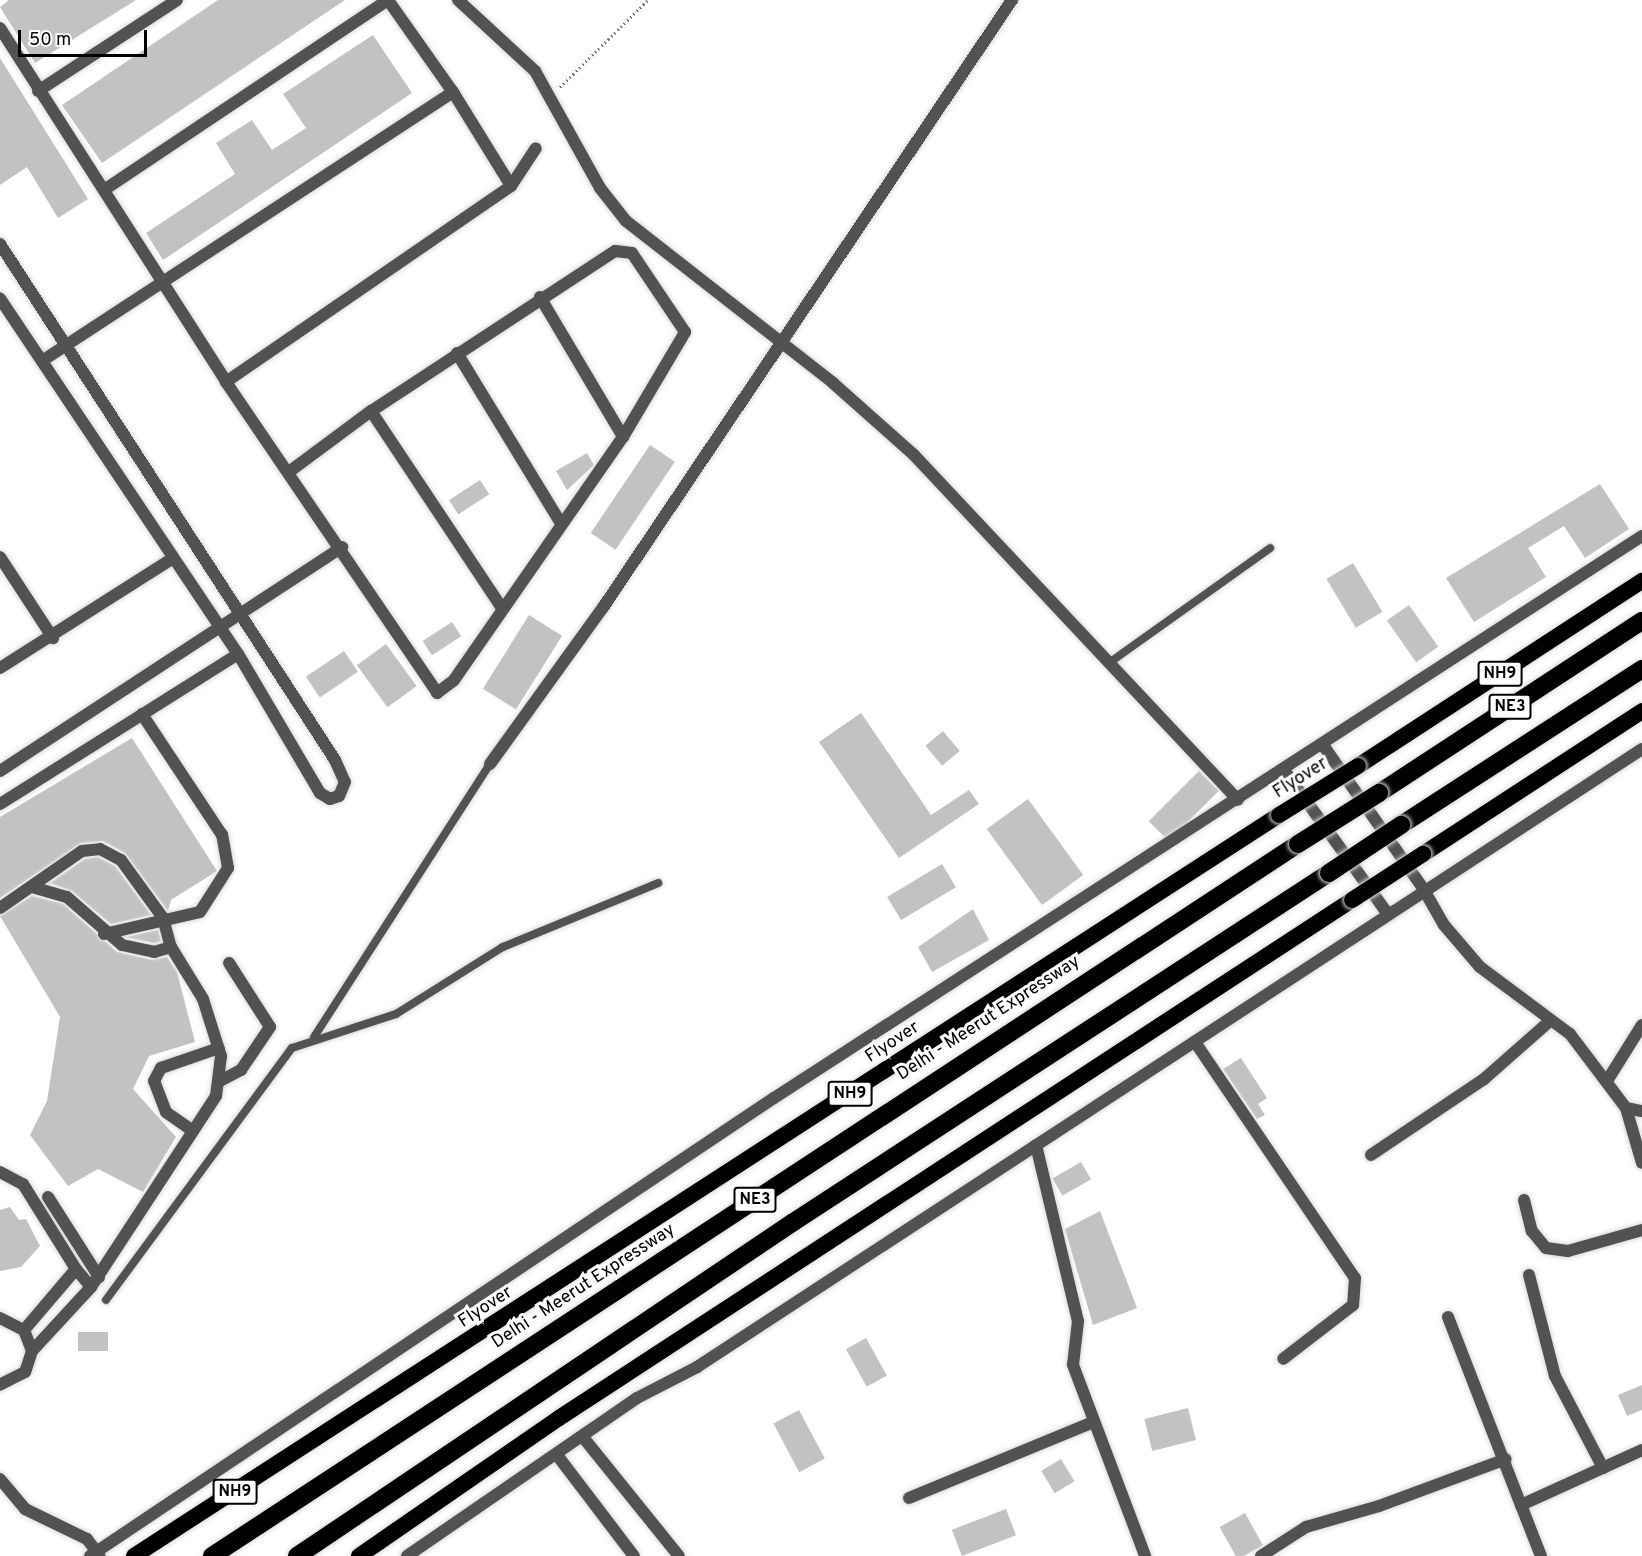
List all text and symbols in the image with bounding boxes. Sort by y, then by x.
scale bar [21,18,150,56]
text: 50 m [29,29,71,52]
road number: NH9 [1478,661,1522,687]
road number: NE3 [1488,694,1532,720]
street label: Flyover [1270,754,1332,804]
street label: Delhi - Meerut Expressway [893,952,1085,1086]
street label: Flyover [862,1018,924,1068]
road number: NH9 [828,1081,872,1107]
road number: NE3 [732,1187,777,1213]
street label: Delhi - Meerut Expressway [488,1220,680,1354]
street label: Flyover [455,1283,517,1333]
road number: NH9 [212,1479,258,1505]

